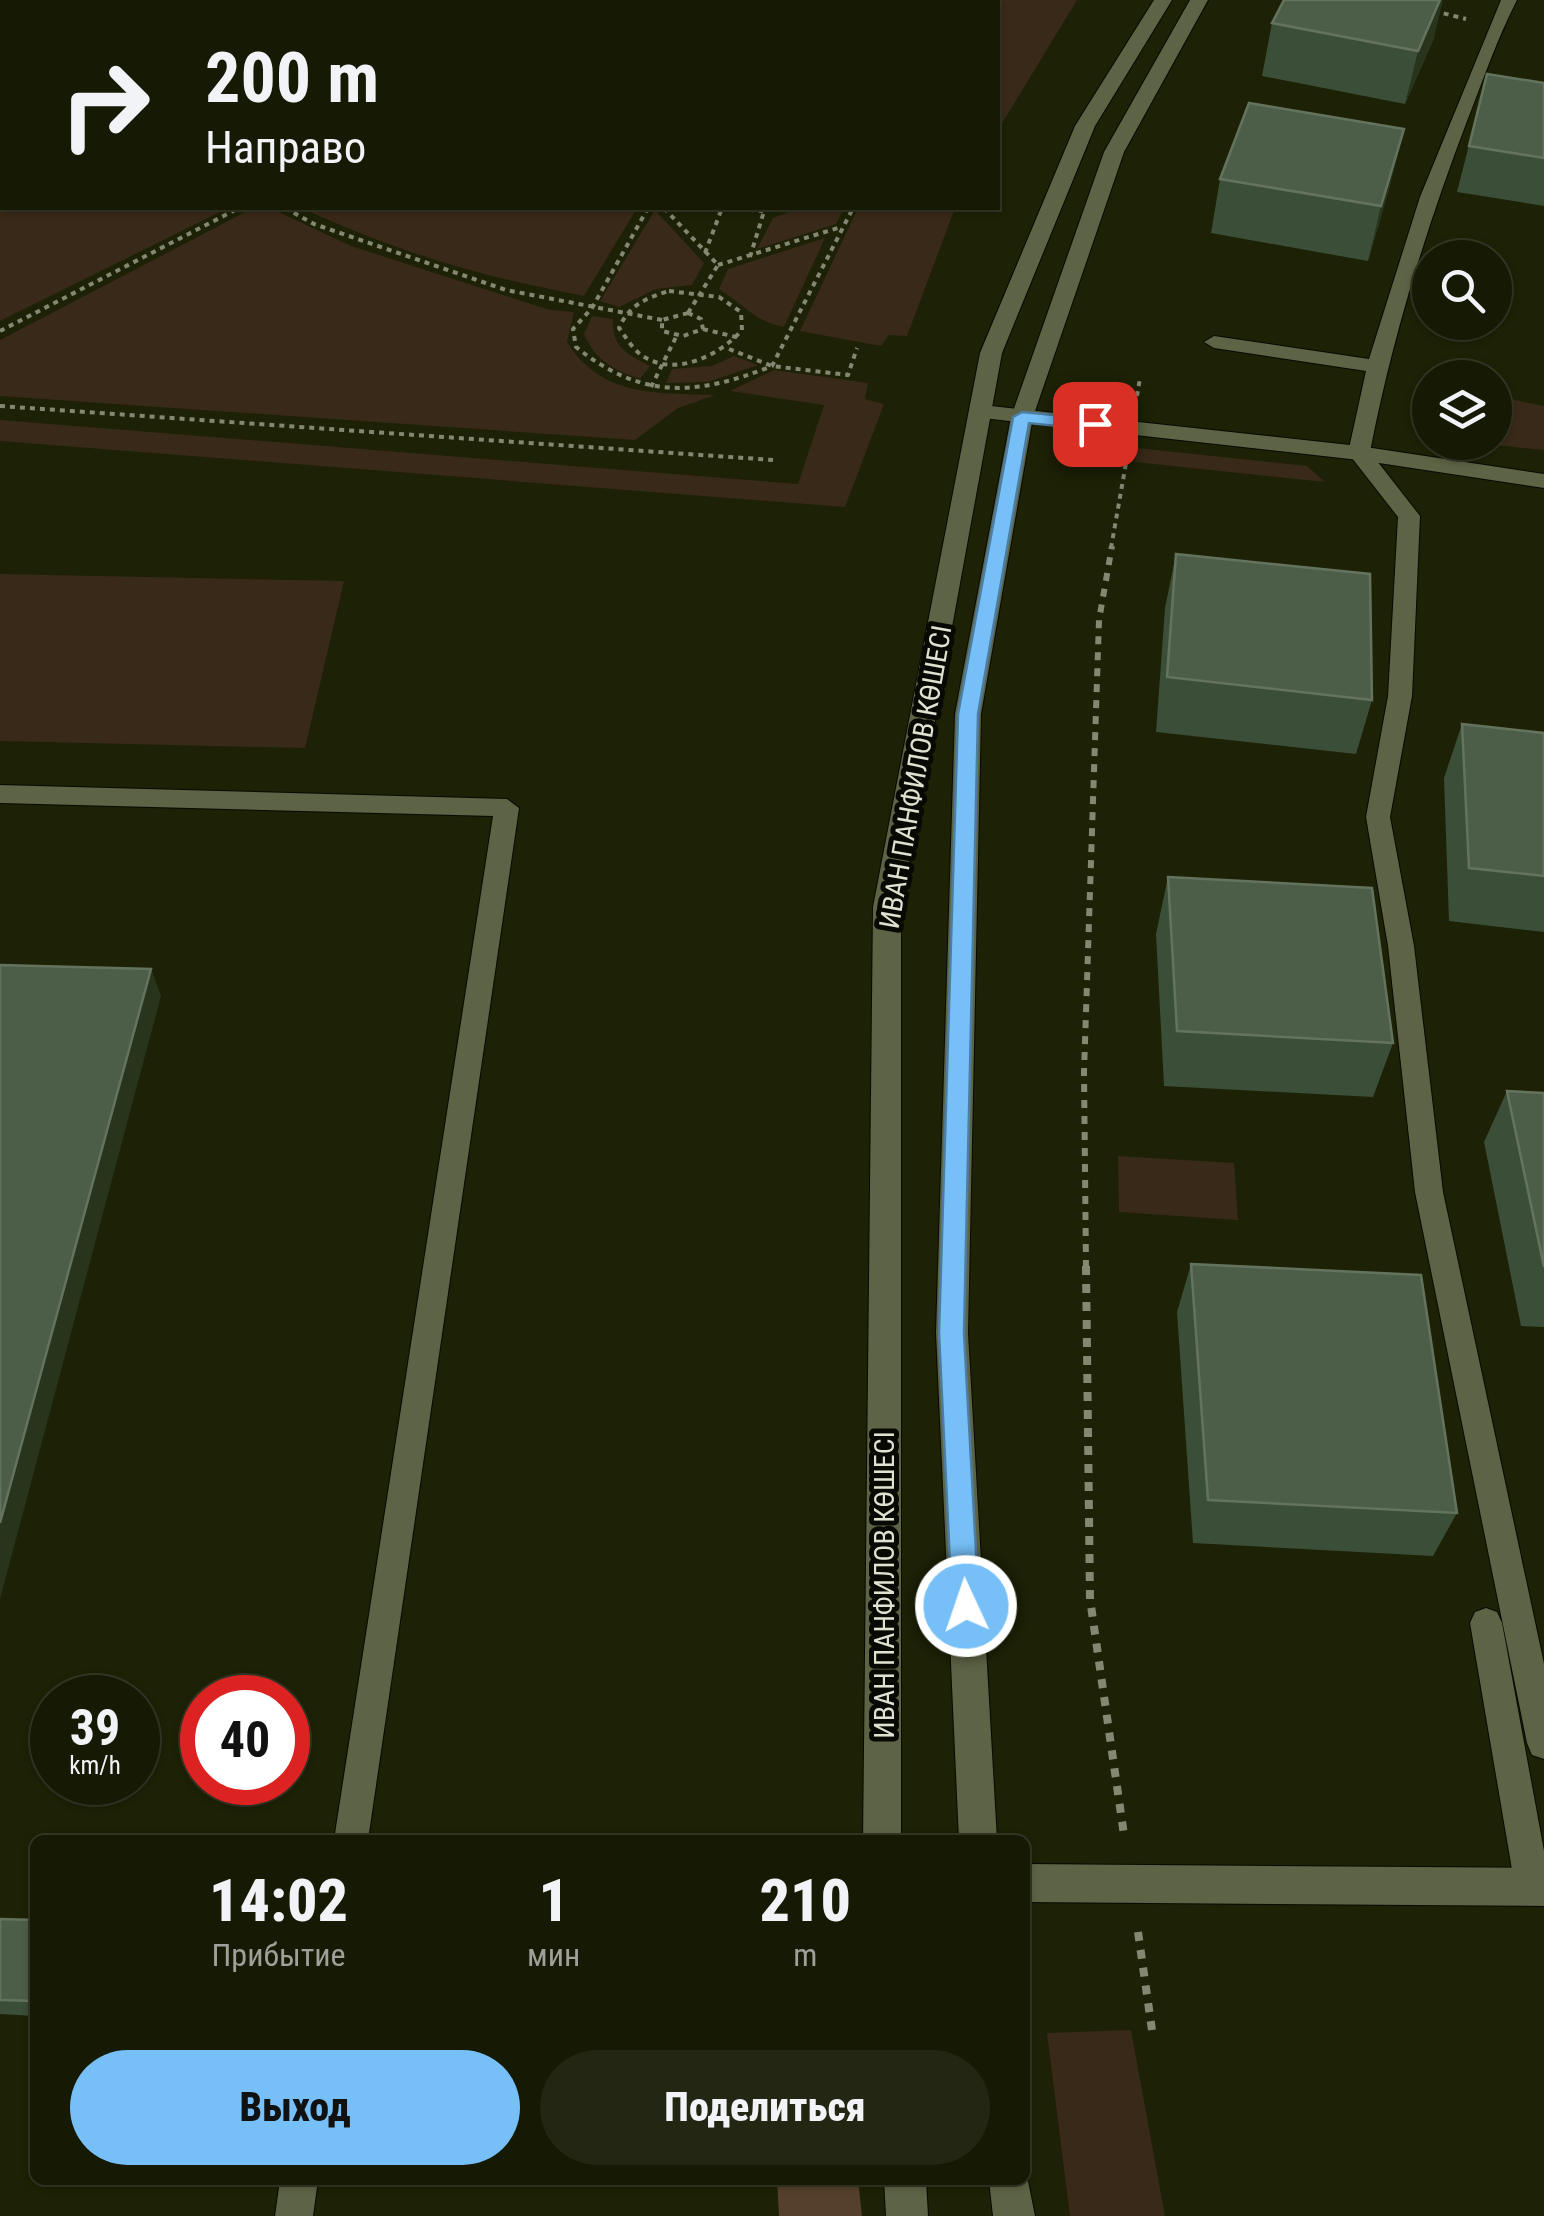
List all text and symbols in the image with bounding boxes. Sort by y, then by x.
text: 200 m [205,37,379,119]
icon: right [40,40,170,170]
text: Направо [205,121,366,174]
map controls [1412,240,1512,460]
button: search [1412,240,1512,340]
button: layers [1412,360,1512,460]
pin [1053,382,1138,467]
icon: arrive [1068,397,1123,452]
street label: ИВАН ПАНФИЛОВ КӨШЕСІ [873,623,958,931]
street label: ИВАН ПАНФИЛОВ КӨШЕСІ [868,1431,901,1739]
position arrow [914,1554,1018,1658]
speed limit sign: 40 [180,1675,310,1805]
text: 39 [70,1699,120,1757]
text: km/h [69,1751,121,1780]
text: 14:02 [209,1865,348,1936]
text: 1 [538,1865,569,1936]
text: 210 [759,1865,851,1936]
text: Прибытие [211,1936,346,1974]
text: мин [527,1936,580,1974]
text: m [793,1936,817,1974]
button: Выход [70,2050,520,2165]
button: Поделиться [540,2050,990,2165]

